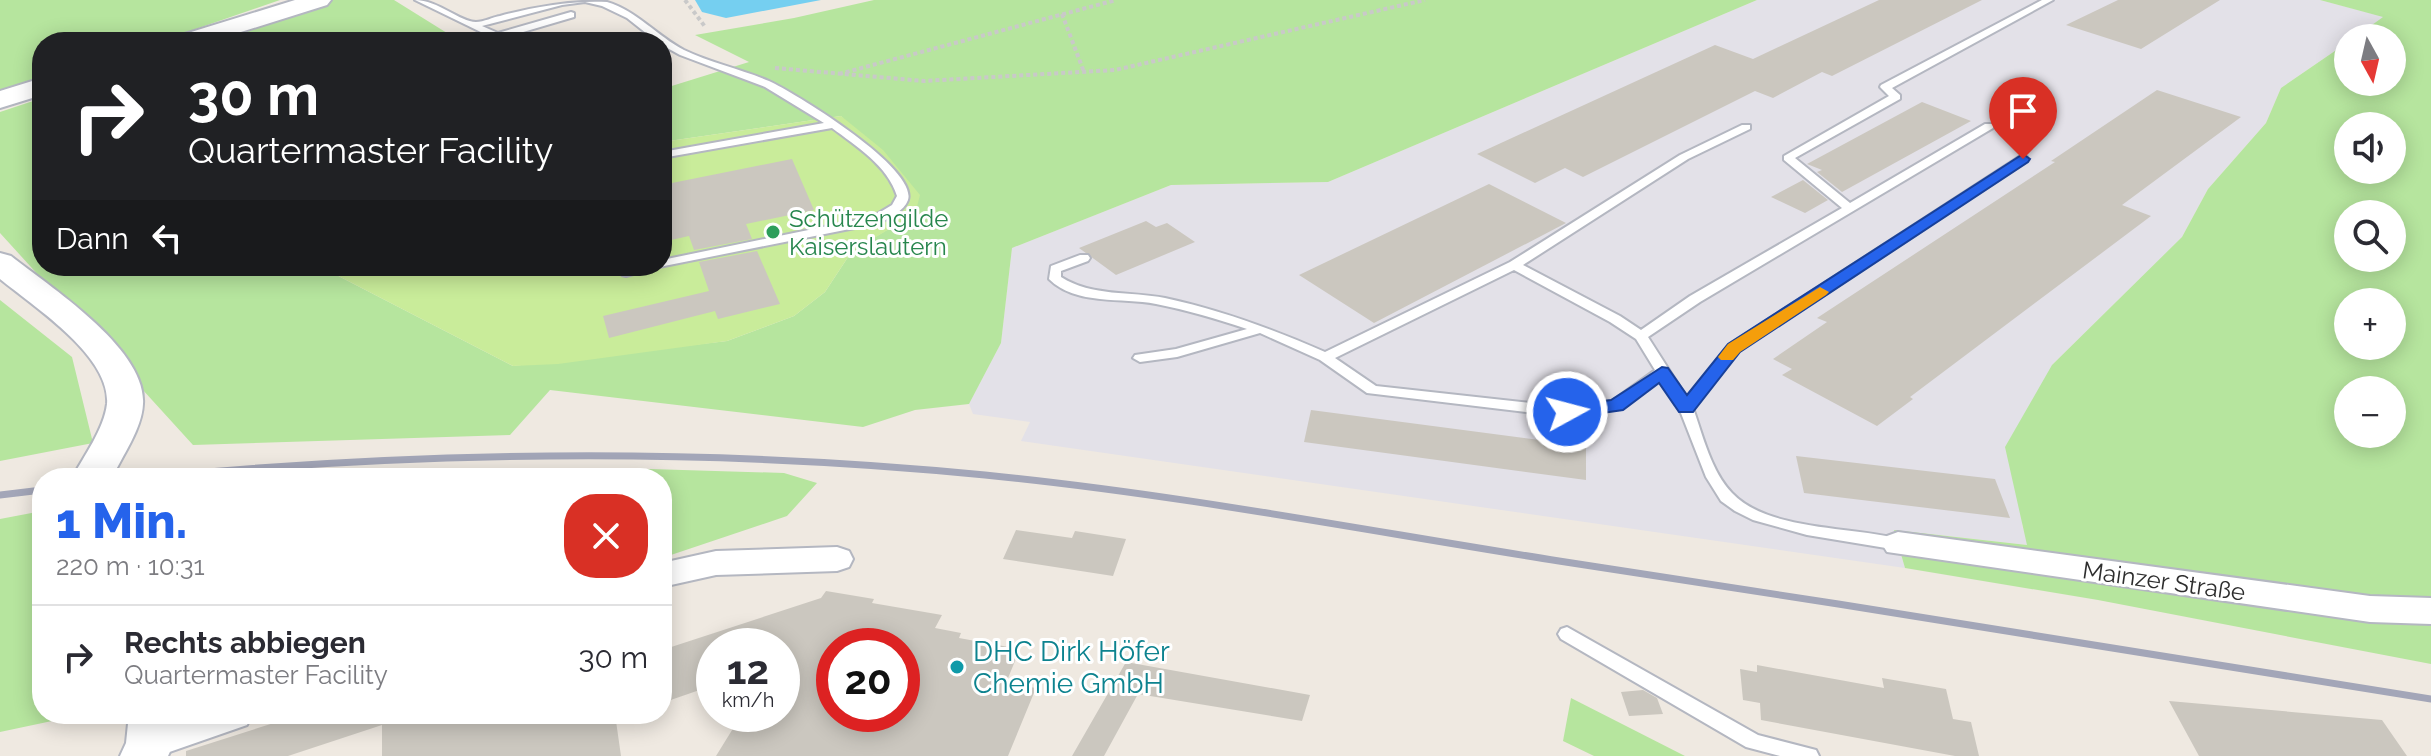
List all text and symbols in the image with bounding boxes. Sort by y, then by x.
north arrow [2334,24,2406,96]
map controls [2334,24,2406,448]
text: 30 m [188,62,319,128]
icon: right [56,64,160,168]
pin [1989,77,2057,159]
icon: arrive [2001,89,2045,133]
button: sound [2334,112,2406,184]
text: Quartermaster Facility [188,129,553,171]
button: search [2334,200,2406,272]
place label: Schützengilde Kaiserslautern [789,204,948,261]
icon: left [145,216,189,260]
text: Dann [56,221,129,256]
marker: Schützengilde Kaiserslautern [764,223,782,241]
button: + [2334,288,2406,360]
position arrow [1525,370,1609,454]
button: − [2334,376,2406,448]
text: 1 Min. [56,493,187,549]
button: close [564,494,648,578]
text: 220 m · 10:31 [56,551,205,581]
street label: Mainzer Straße [2081,555,2247,607]
text: Rechts abbiegen [124,625,366,660]
speed limit sign: 20 [816,628,920,732]
icon: right [56,635,100,679]
place label: DHC Dirk Höfer Chemie GmbH [973,635,1170,700]
text: 30 m [578,640,648,675]
text: 12 [727,646,769,693]
marker: DHC Dirk Höfer Chemie GmbH [948,658,966,676]
text: Quartermaster Facility [124,660,388,690]
text: km/h [722,688,774,712]

